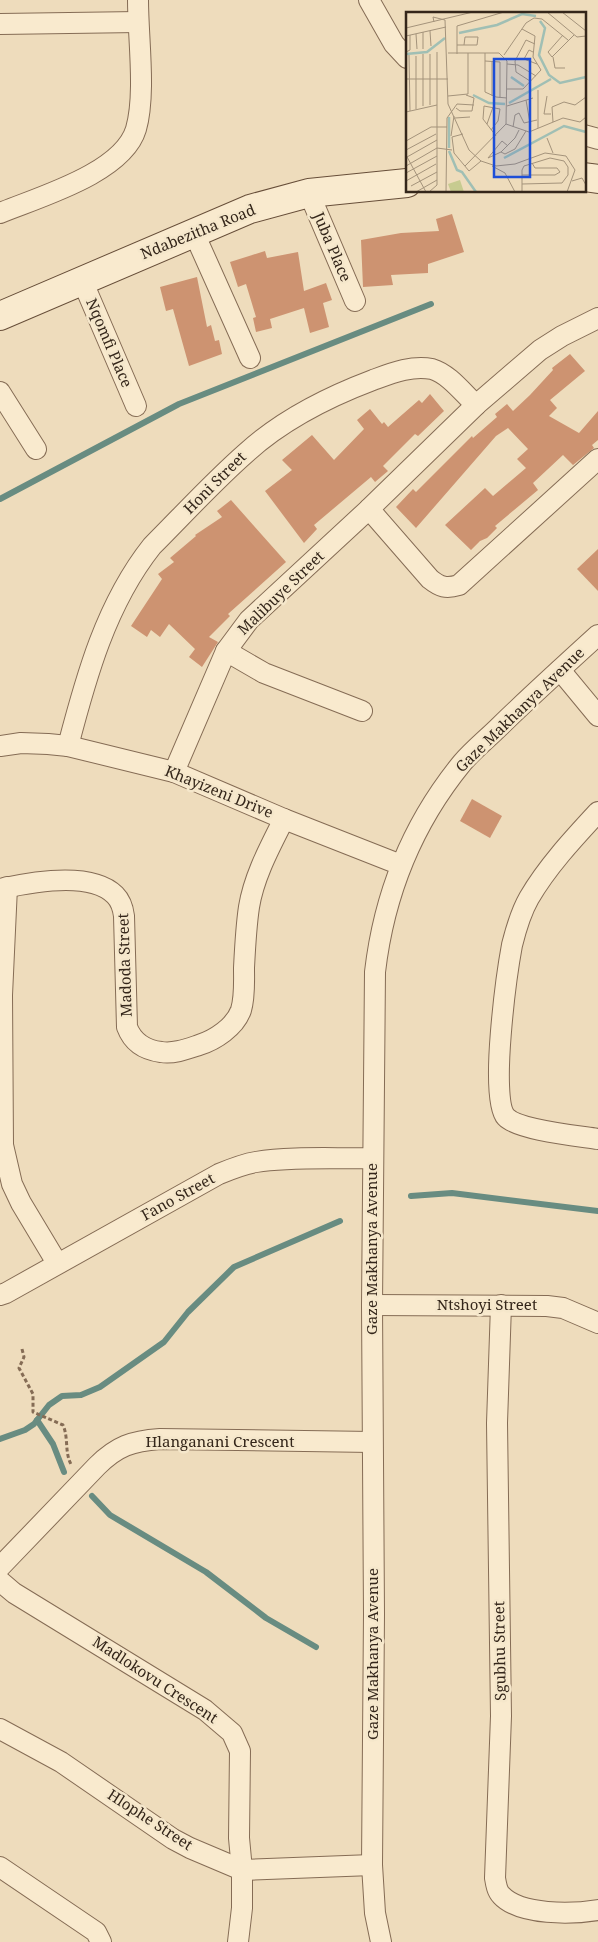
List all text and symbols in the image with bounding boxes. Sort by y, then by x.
inset map [406,12,586,192]
street label: Ndabezitha Road [137,199,258,263]
street label: Juba Place [309,208,357,285]
street label: Nqomfi Place [82,295,138,390]
street label: Honi Street [179,447,250,518]
street label: Malibuye Street [233,546,328,639]
street label: Gaze Makhanya Avenue [451,642,588,776]
street label: Khayizeni Drive [162,760,276,822]
street label: Madoda Street [112,913,136,1017]
street label: Gaze Makhanya Avenue [361,1163,381,1335]
street label: Fano Street [137,1168,218,1224]
street label: Ntshoyi Street [437,1294,537,1314]
street label: Hlanganani Crescent [145,1431,295,1451]
street label: Gaze Makhanya Avenue [362,1568,382,1740]
street label: Sgubhu Street [488,1601,510,1701]
street label: Madlokovu Crescent [89,1631,222,1727]
street label: Hlophe Street [104,1784,197,1854]

